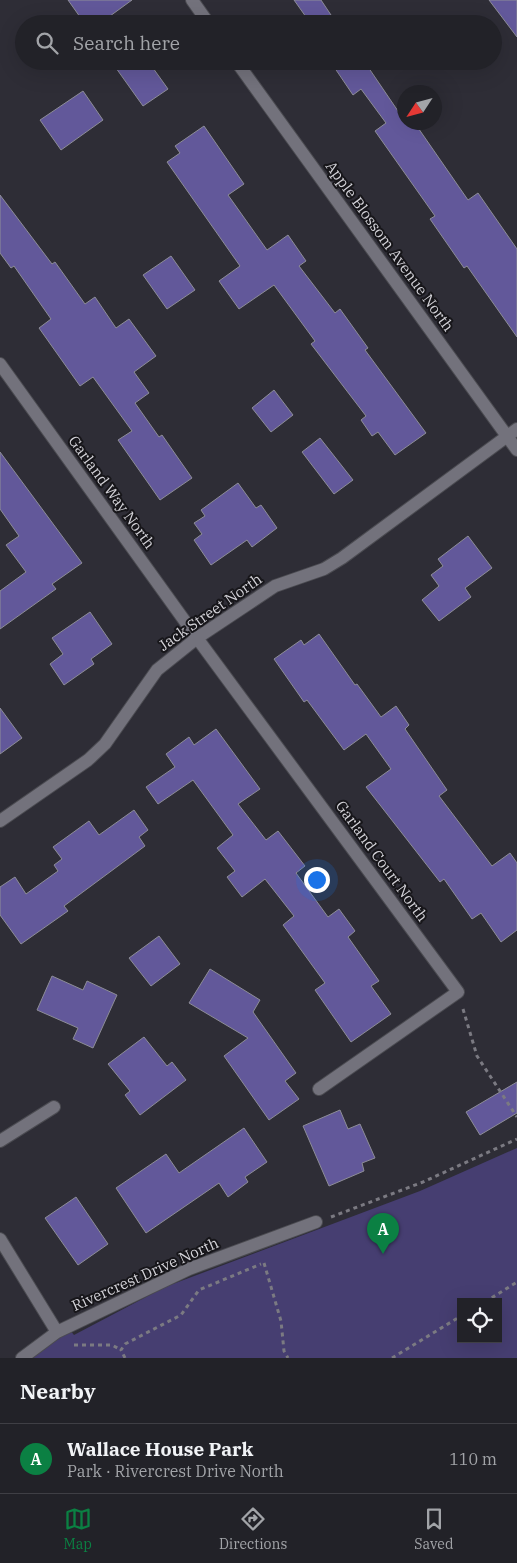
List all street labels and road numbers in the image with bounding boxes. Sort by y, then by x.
street label: Apple Blossom Avenue North [322,157,458,335]
street label: Garland Way North [65,432,159,552]
street label: Jack Street North [155,569,265,655]
street label: Garland Court North [332,797,432,925]
street label: Rivercrest Drive North [69,1233,221,1315]

